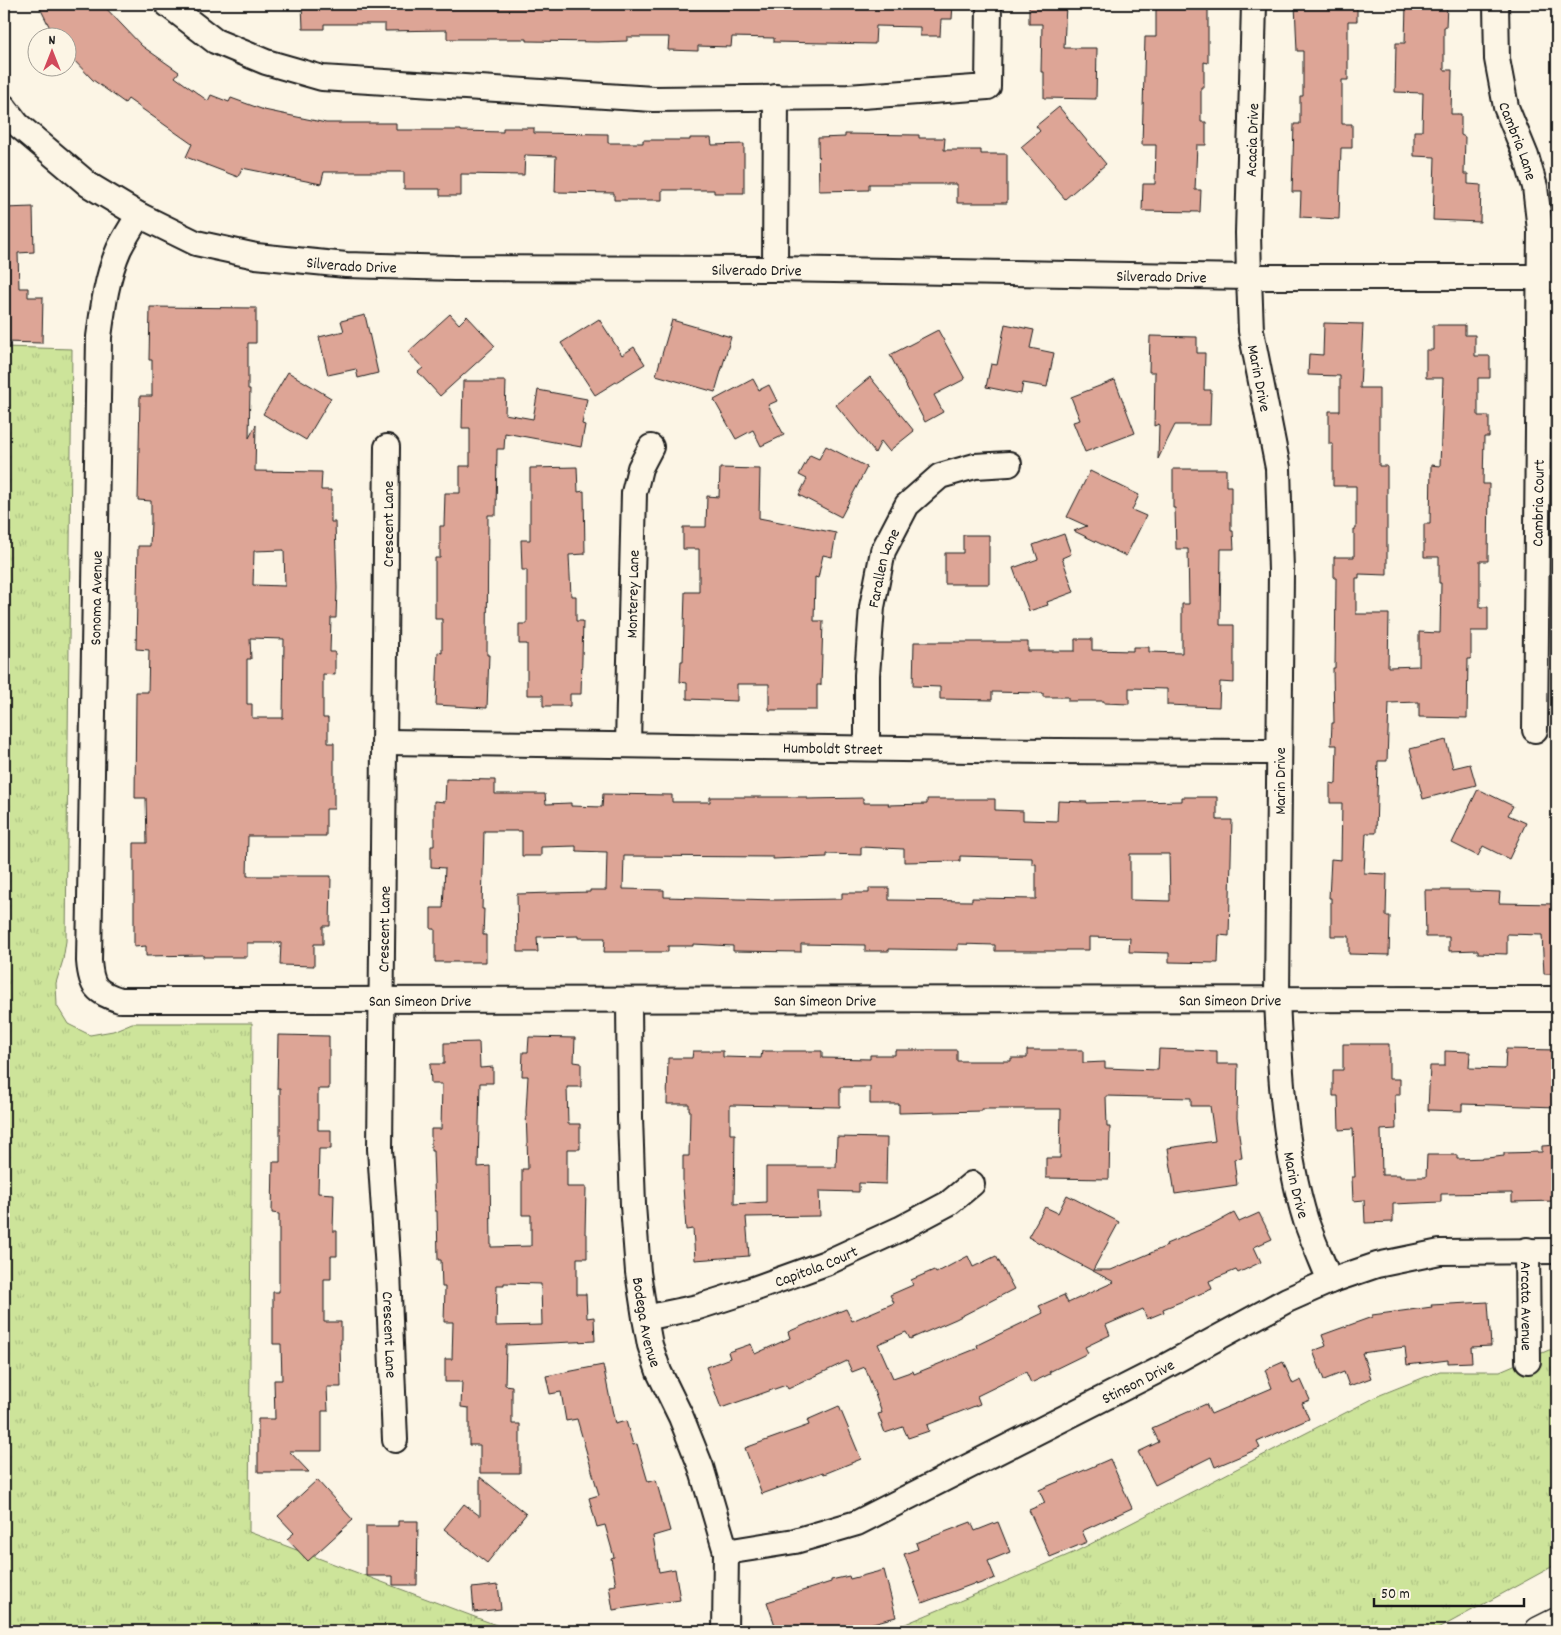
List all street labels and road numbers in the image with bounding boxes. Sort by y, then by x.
street label: Cambria Lane [1491,101,1541,183]
street label: Acacia Drive [1241,103,1266,177]
street label: Silverado Drive [305,252,397,280]
street label: Silverado Drive [711,260,802,283]
street label: Silverado Drive [1116,266,1207,290]
street label: Marin Drive [1240,343,1276,414]
street label: Cambria Court [1527,459,1552,547]
street label: Crescent Lane [378,481,401,567]
street label: Farallen Lane [863,525,907,610]
street label: Monterey Lane [622,550,647,639]
street label: Sonoma Avenue [85,551,110,646]
street label: Humboldt Street [783,737,883,762]
street label: Marin Drive [1270,747,1293,815]
street label: Crescent Lane [373,886,398,973]
street label: San Simeon Drive [774,990,876,1014]
street label: San Simeon Drive [1179,990,1281,1013]
street label: San Simeon Drive [369,991,471,1014]
street label: Marin Drive [1276,1150,1314,1222]
street label: Capitola Court [772,1241,862,1295]
street label: Arcata Avenue [1513,1261,1537,1351]
street label: Bodega Avenue [625,1276,666,1371]
street label: Crescent Lane [375,1291,401,1379]
street label: Stinson Drive [1098,1354,1179,1411]

